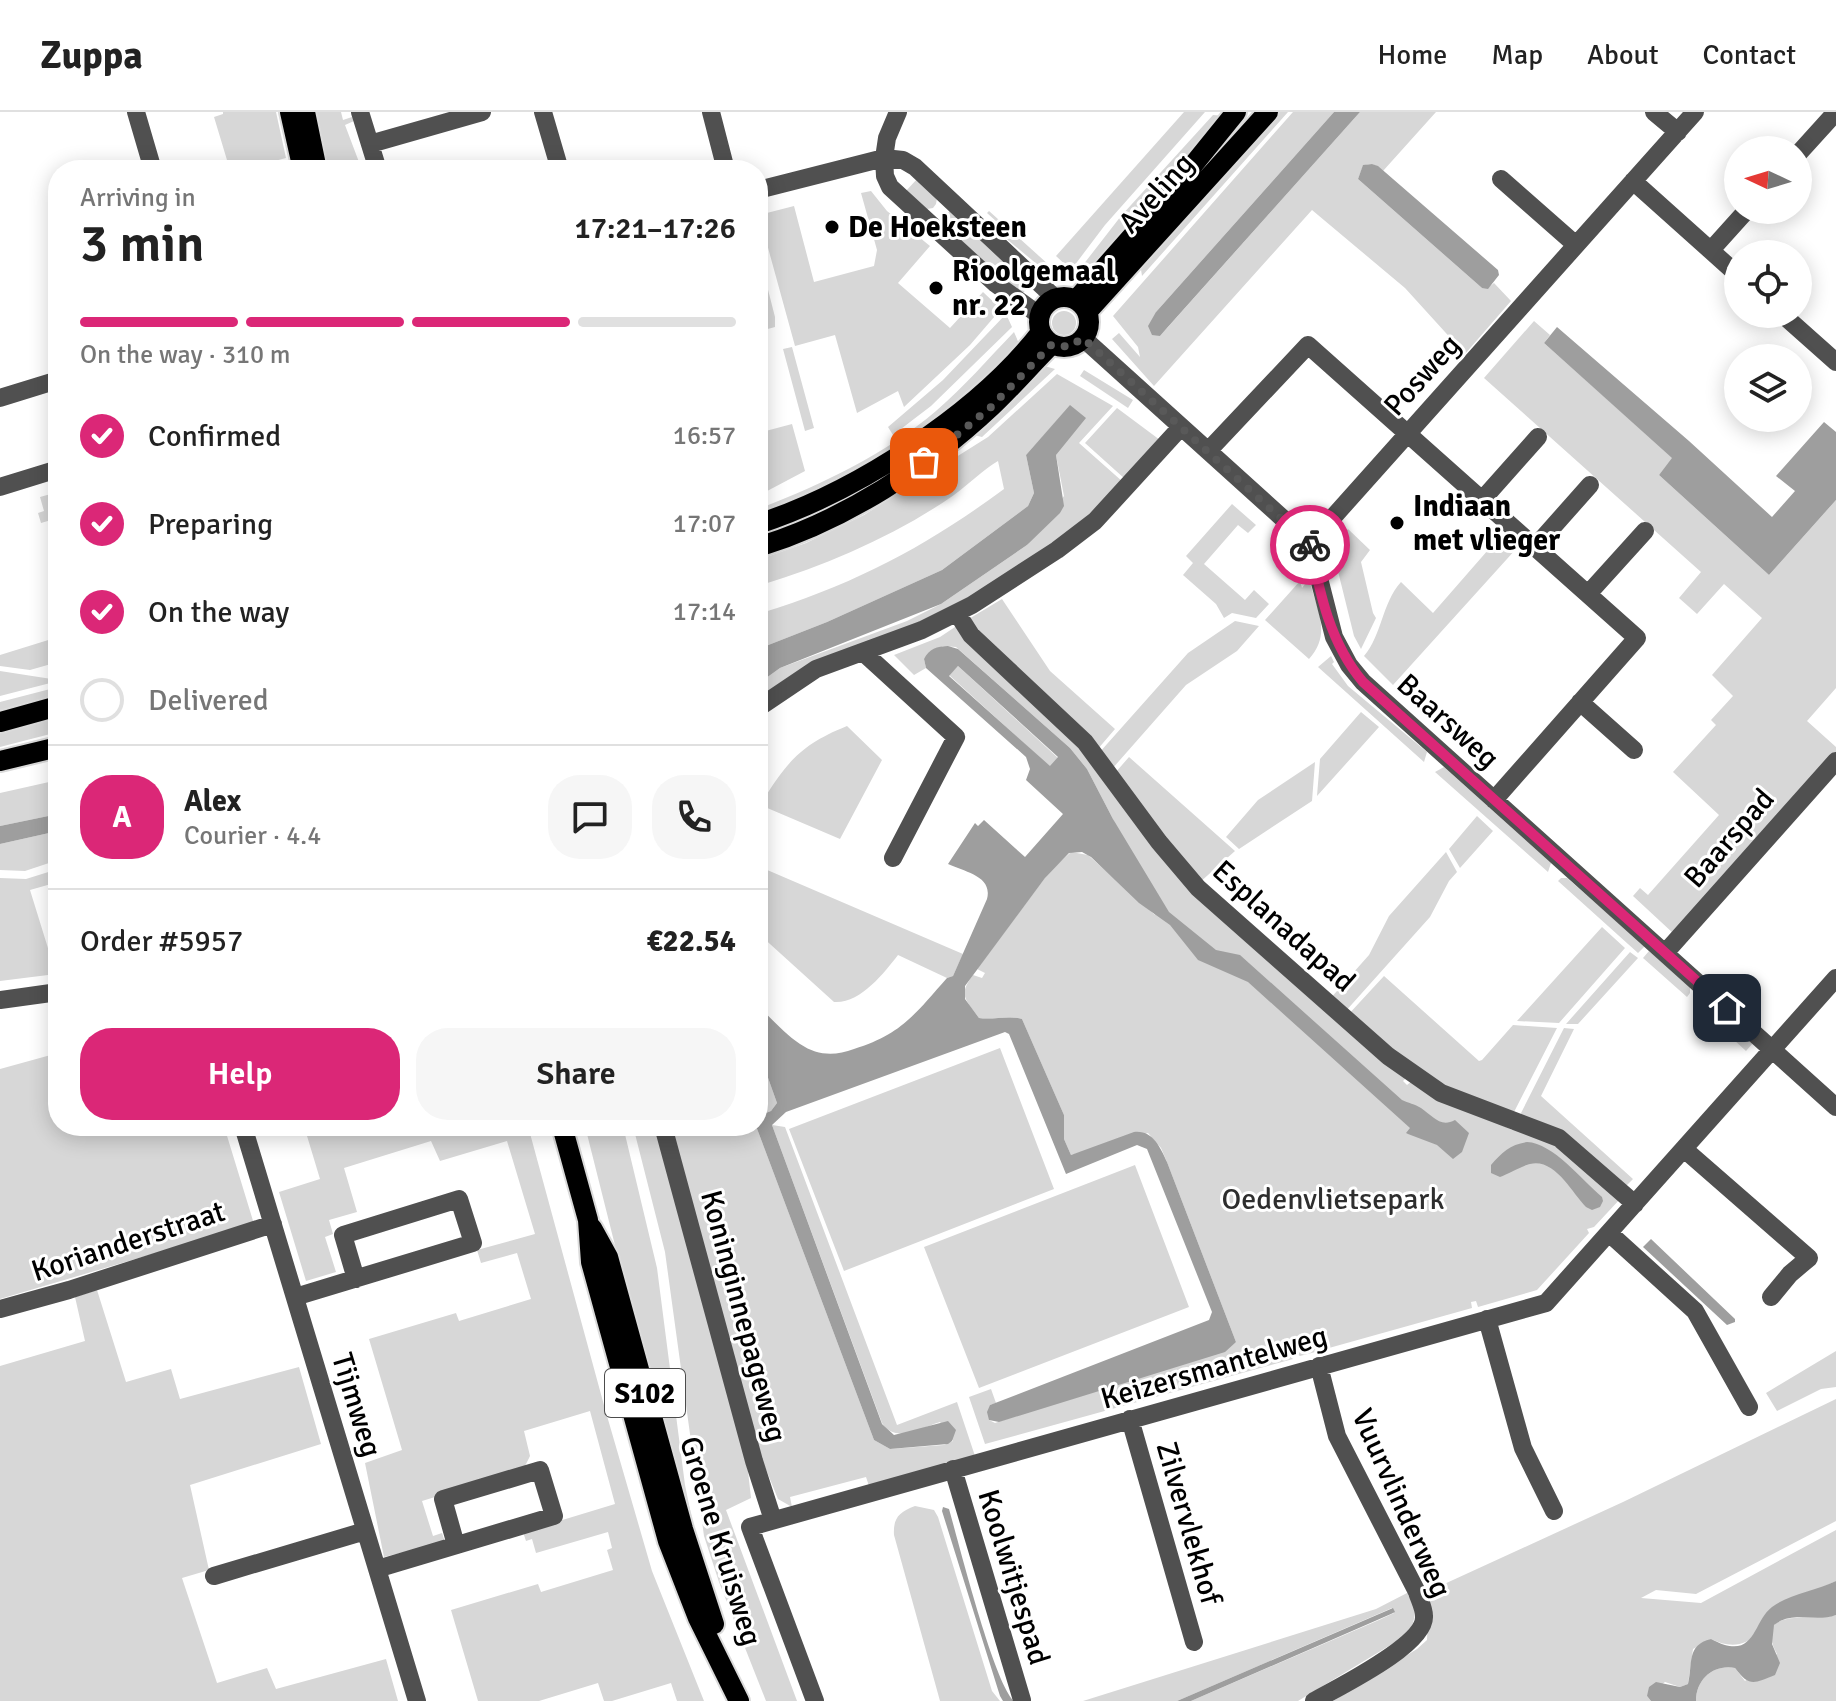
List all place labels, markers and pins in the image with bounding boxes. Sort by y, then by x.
place label: De Hoeksteen [848,209,1027,246]
marker: De Hoeksteen [823,218,841,236]
place label: Rioolgemaal nr. 22 [952,253,1115,324]
marker: Rioolgemaal nr. 22 [927,279,945,297]
pin [890,428,958,496]
place label: Indiaan met vlieger [1413,488,1560,559]
marker: Indiaan met vlieger [1388,514,1406,532]
pin [1693,974,1761,1042]

